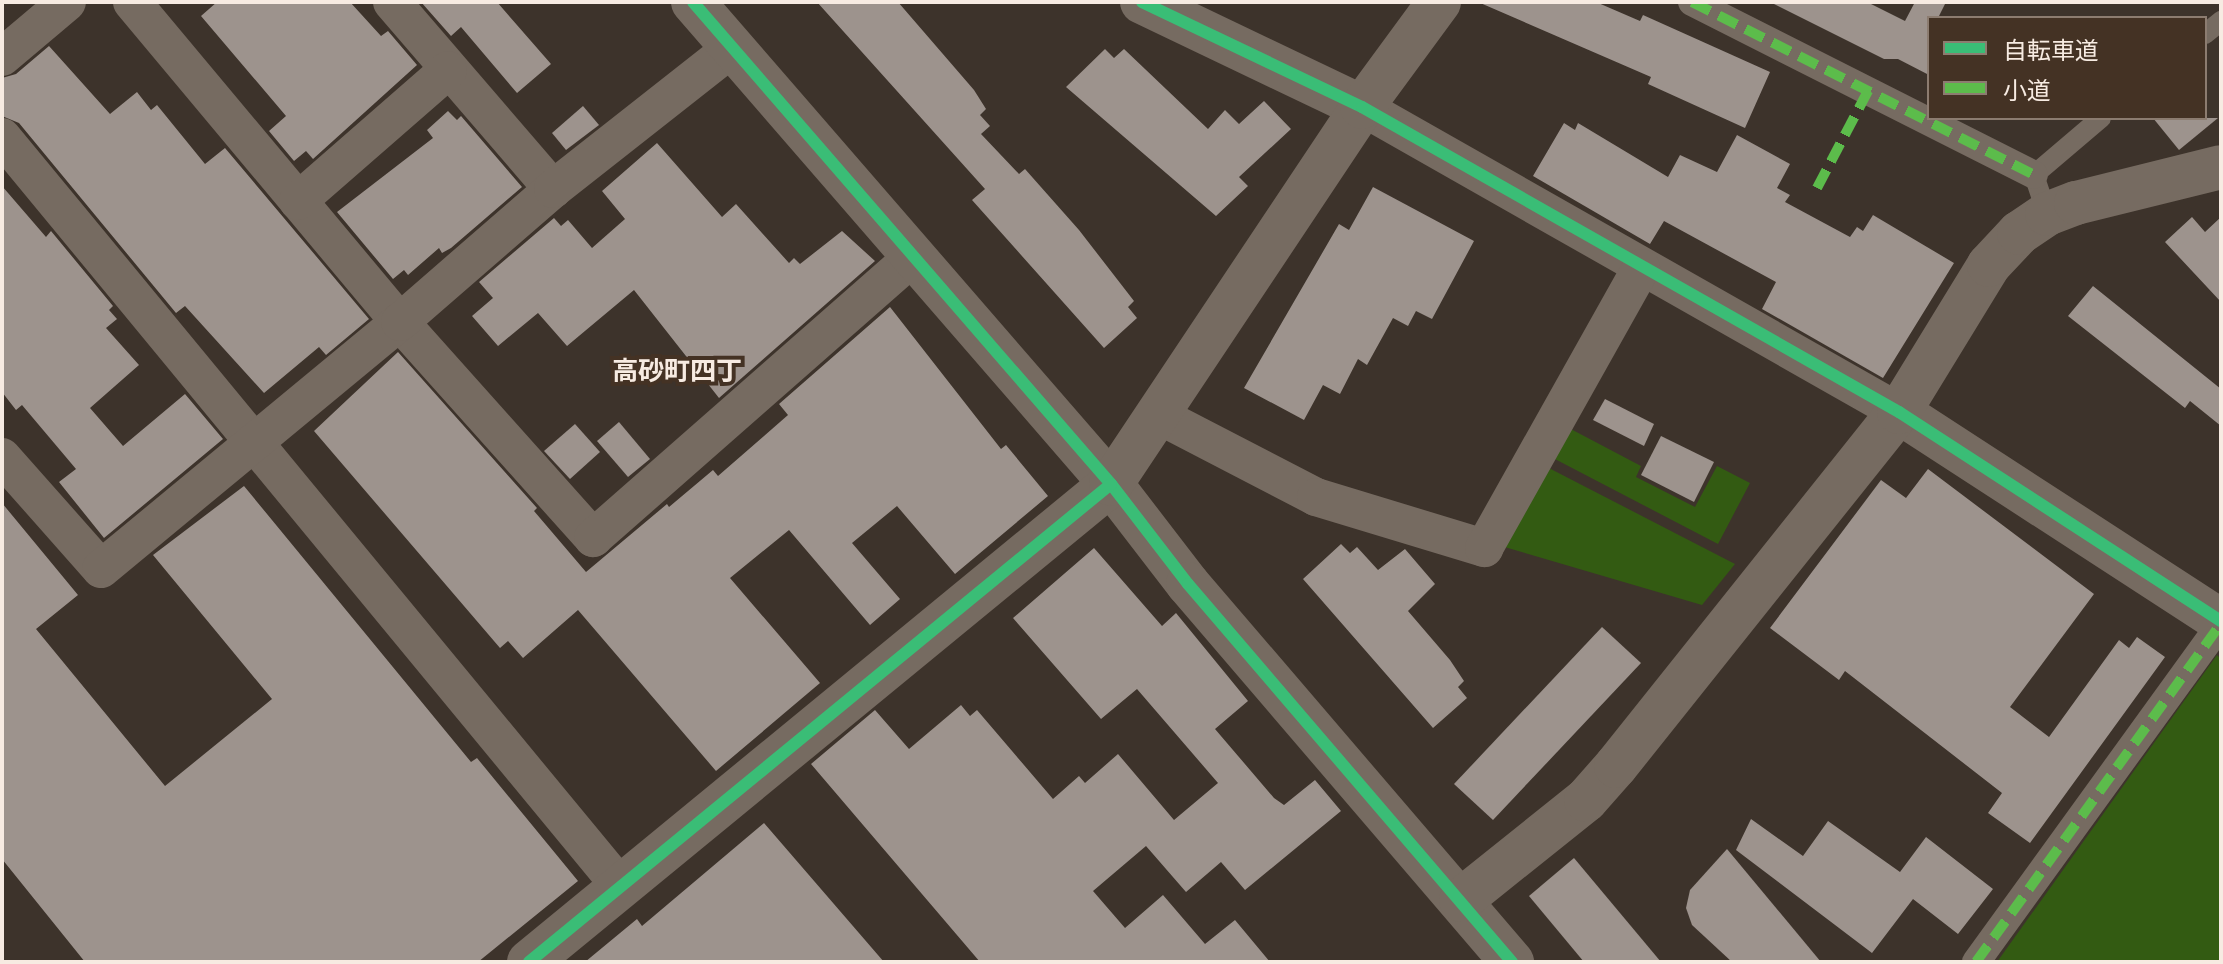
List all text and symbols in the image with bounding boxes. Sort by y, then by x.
legend [1927,16,2207,120]
text: 自転車道 [2003,37,2099,66]
text: 小道 [2003,77,2051,106]
district label: 高砂町四丁 [612,357,742,389]

